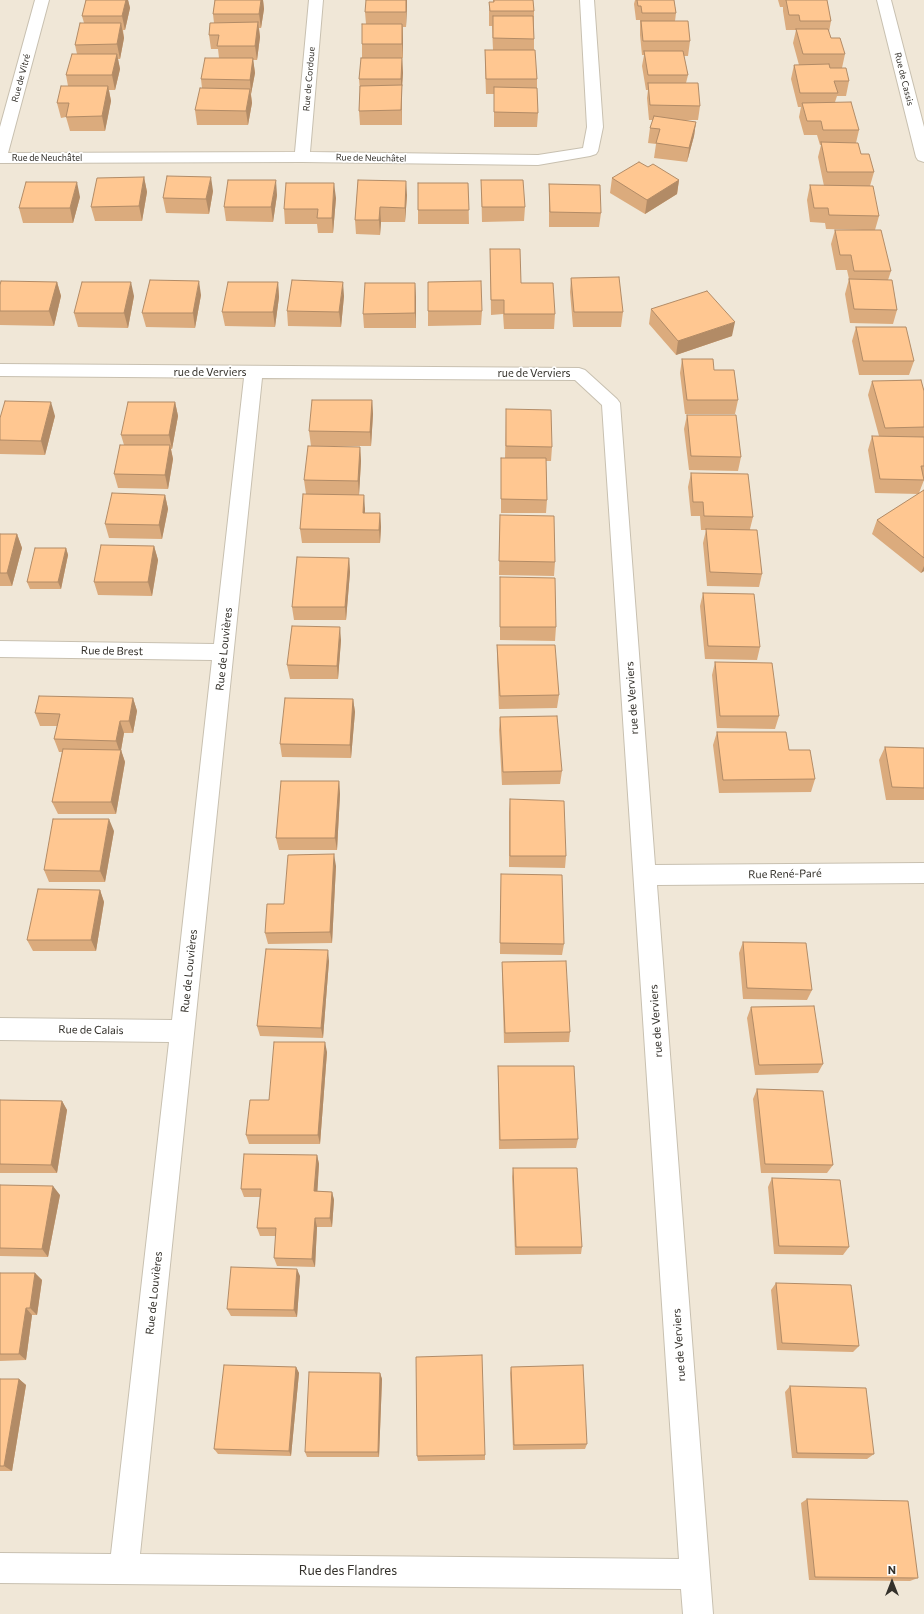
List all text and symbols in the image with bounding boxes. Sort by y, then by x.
street label: Rue de Cordoue [301,46,317,112]
street label: Rue de Cassis [892,51,916,107]
street label: Rue de Vitré [9,53,33,103]
street label: Rue de Neuchâtel [336,152,406,164]
street label: Rue de Neuchâtel [12,153,82,163]
street label: rue de Verviers [173,365,247,379]
street label: rue de Verviers [497,366,571,380]
street label: Rue de Louvières [213,607,235,691]
street label: Rue de Brest [81,644,143,658]
street label: rue de Verviers [623,661,641,735]
street label: Rue René-Paré [748,867,822,881]
street label: Rue de Louvières [178,929,200,1013]
street label: rue de Verviers [647,984,665,1058]
street label: Rue de Calais [58,1023,124,1037]
street label: Rue de Louvières [143,1251,165,1335]
street label: rue de Verviers [670,1308,688,1382]
north arrow [872,1562,912,1602]
street label: Rue des Flandres [299,1563,397,1579]
text: N [888,1563,896,1576]

